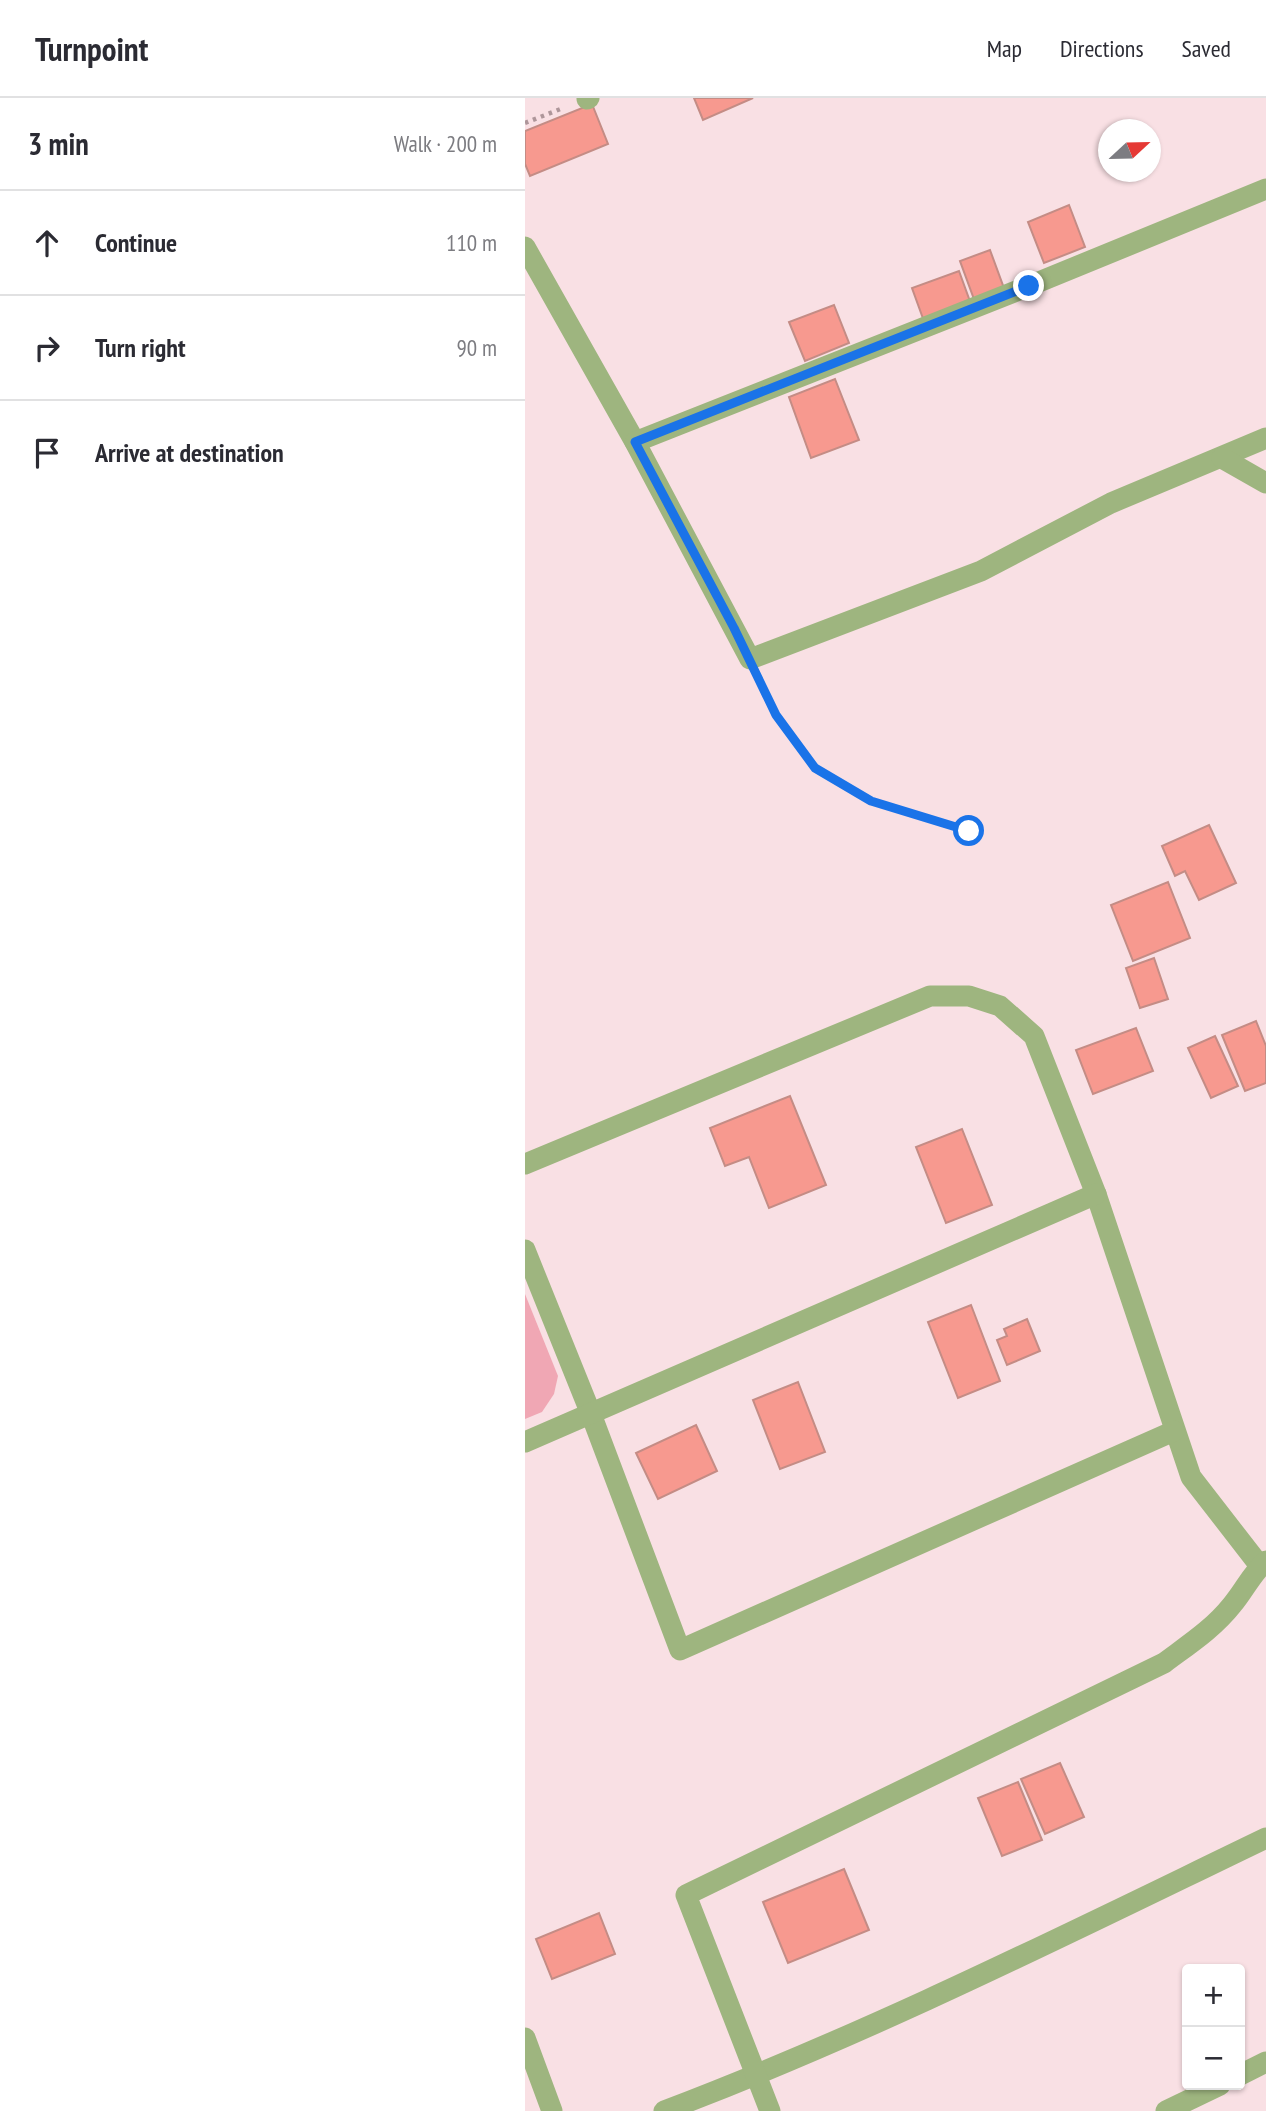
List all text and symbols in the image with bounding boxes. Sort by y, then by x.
text: Turnpoint [35,27,148,70]
text: Map [987,33,1022,64]
text: Directions [1060,33,1144,64]
text: Saved [1182,33,1231,64]
north arrow [1098,119,1161,182]
text: 3 min [28,124,89,163]
text: Walk · 200 m [394,129,497,158]
icon: ahead [28,224,66,262]
text: Continue [95,226,177,259]
text: 110 m [446,228,497,257]
route end [1013,270,1044,301]
icon: right [28,329,66,367]
text: Turn right [95,331,186,364]
text: 90 m [456,333,497,362]
icon: arrive [28,434,66,472]
text: Arrive at destination [95,436,284,469]
route start [953,815,984,846]
map controls [1182,1964,1245,2090]
button: + [1182,1964,1245,2027]
button: − [1182,2027,1245,2090]

